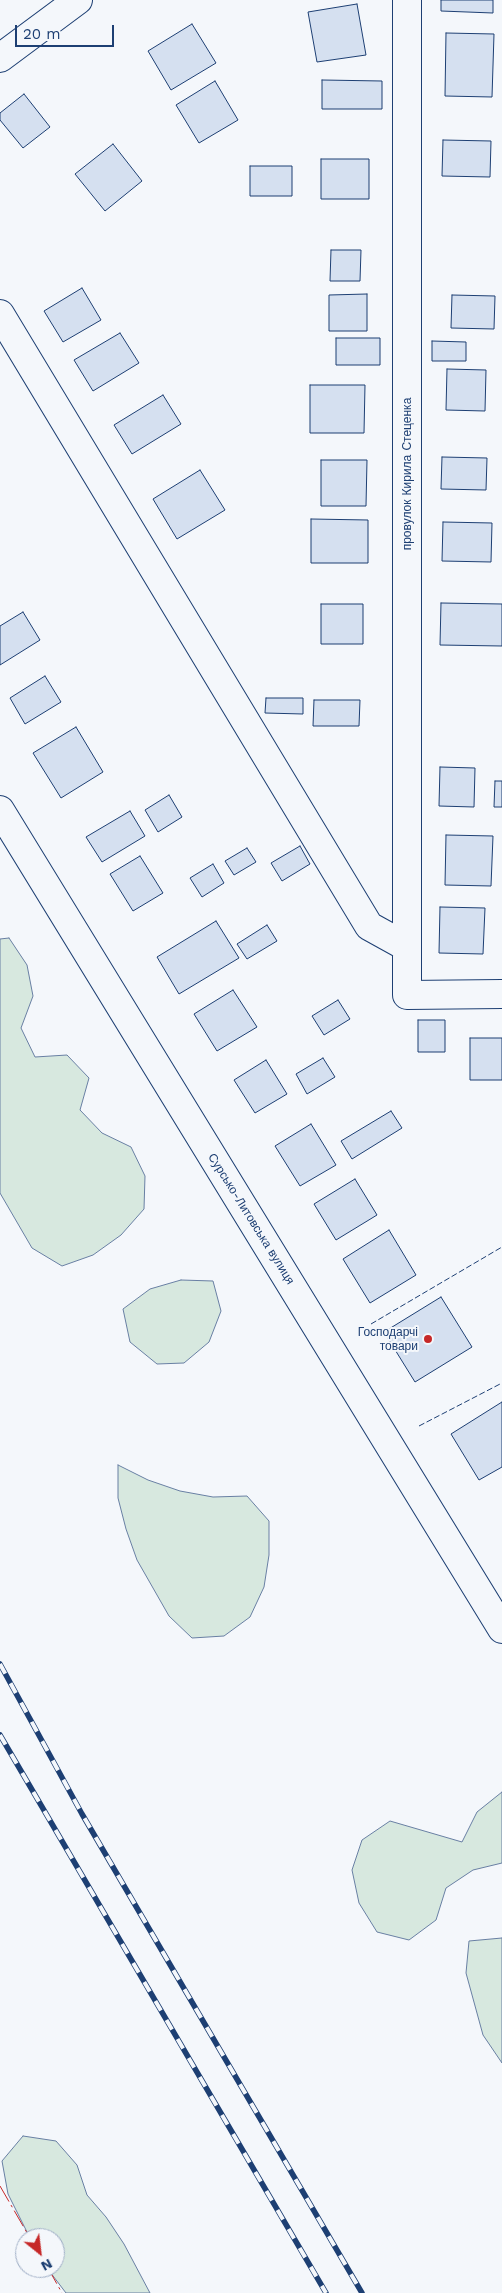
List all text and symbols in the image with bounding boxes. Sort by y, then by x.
scale bar [18,15,116,47]
text: 20 m [23,25,61,43]
street label: провулок Кирила Стеценка [400,398,414,550]
street label: Сурсько-Литовська вулиця [205,1151,297,1287]
place label: Господарчі товари [358,1325,418,1353]
marker: Господарчі товари [422,1333,434,1345]
north arrow [15,2228,65,2278]
text: N [38,2256,55,2275]

